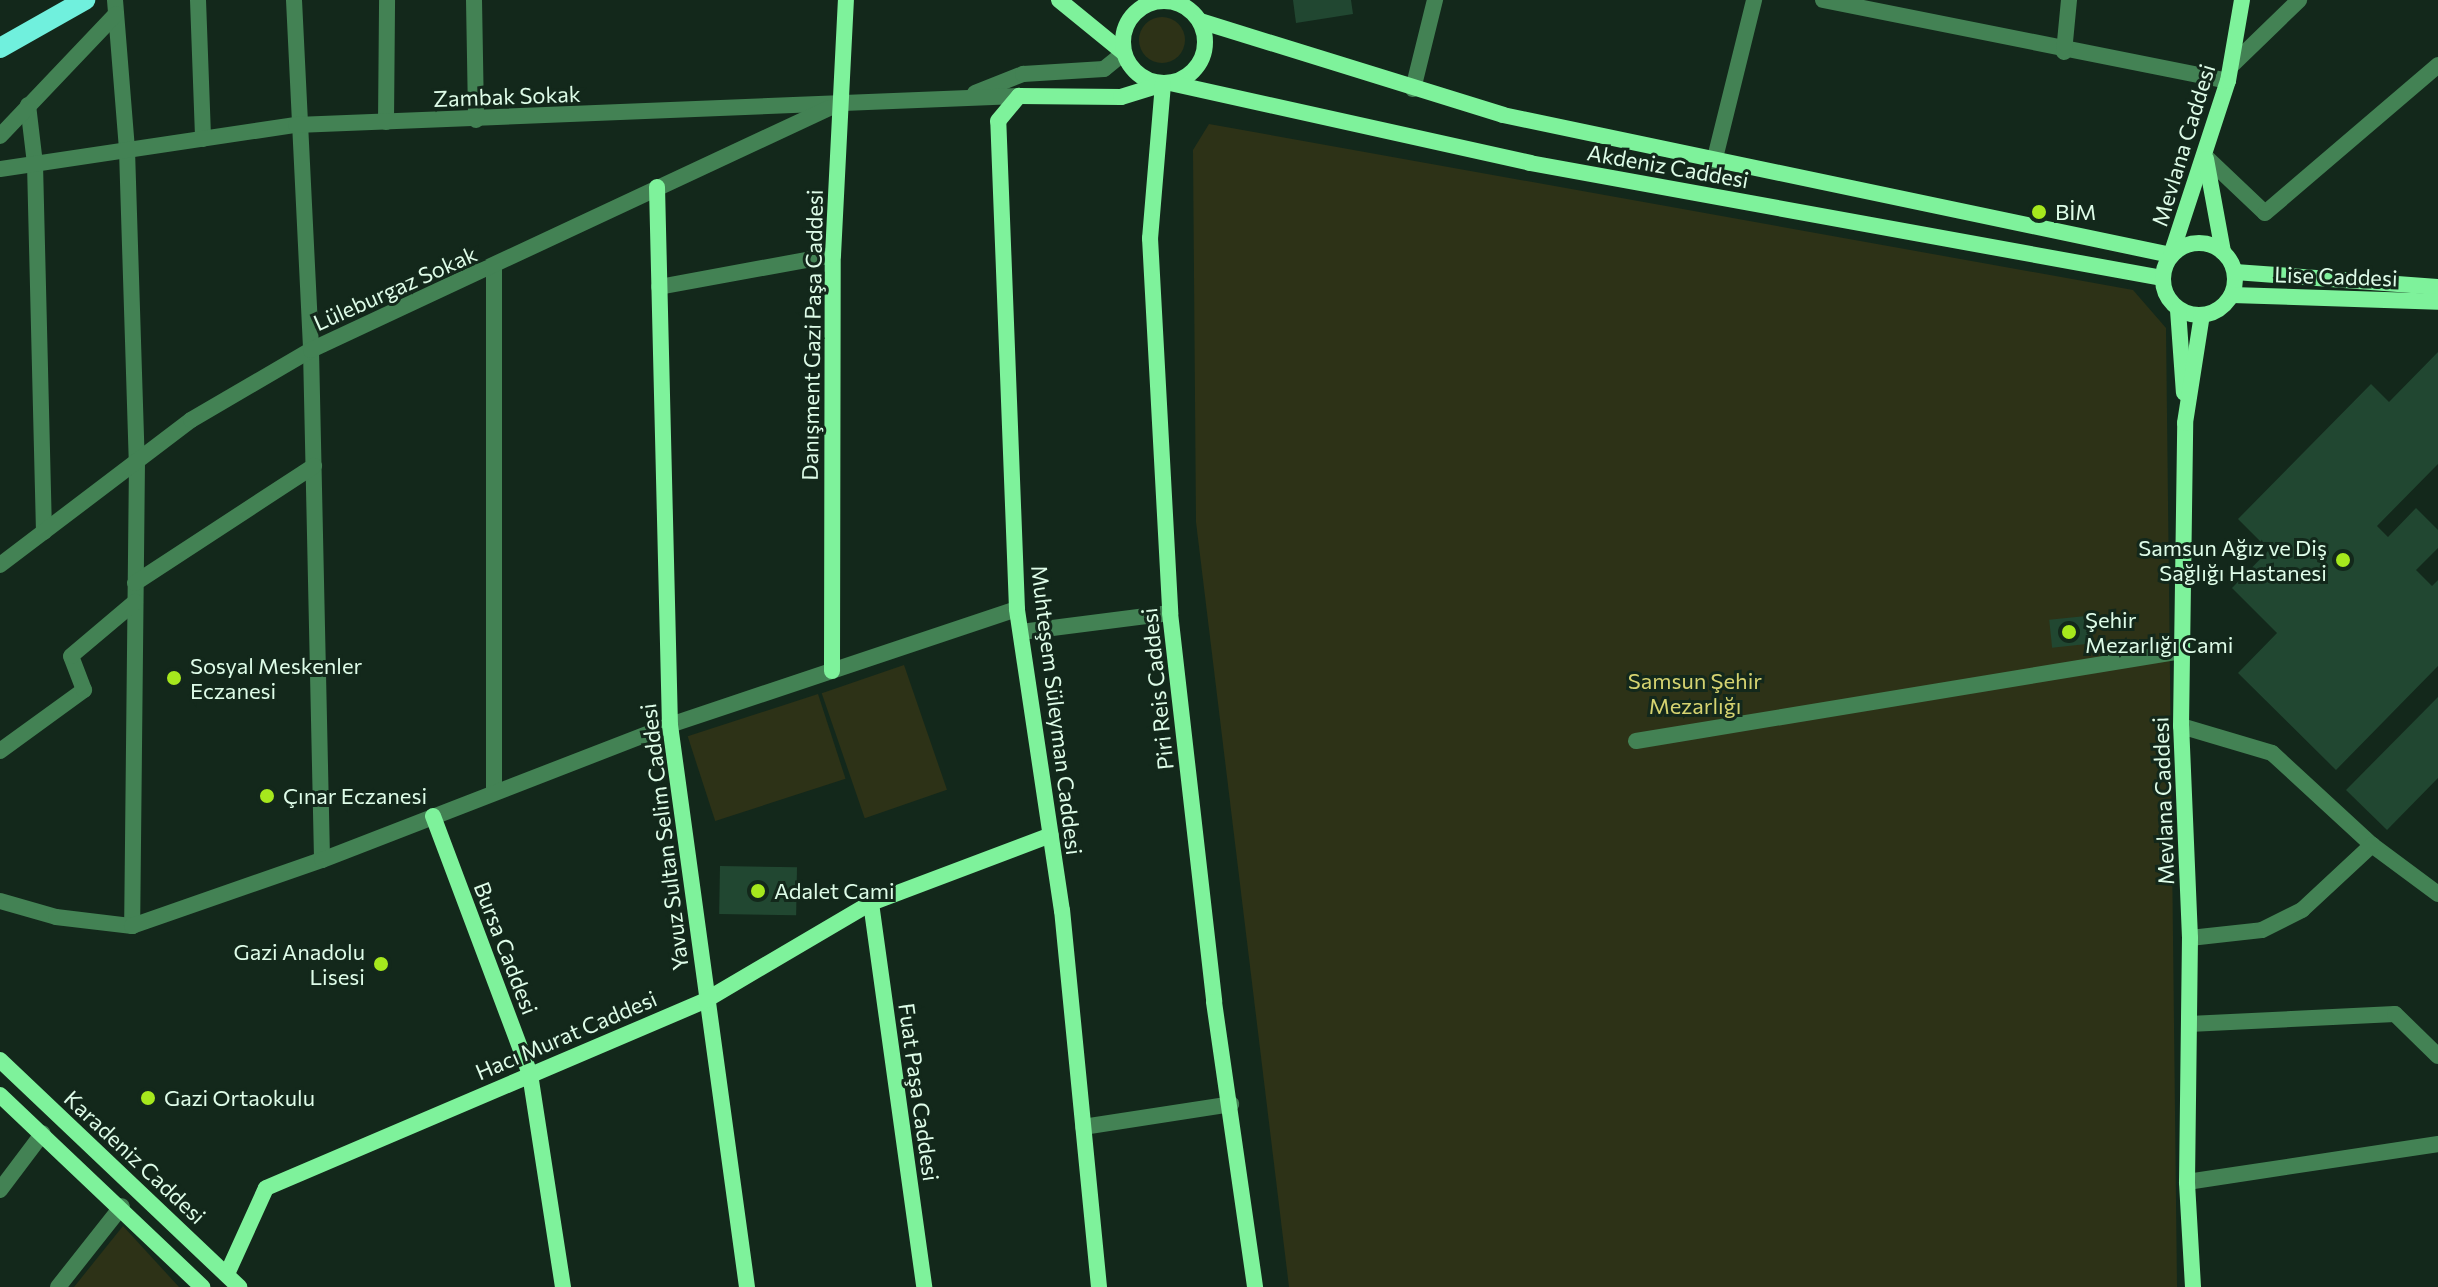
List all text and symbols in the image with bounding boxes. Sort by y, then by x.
street label: Mevlana Caddesi [2146,61,2220,229]
street label: Zambak Sokak [433,80,581,112]
street label: Akdeniz Caddesi [1585,139,1751,193]
street label: Danışment Gazi Paşa Caddesi [796,189,828,481]
place label: BİM [2055,199,2096,225]
marker: BİM [2030,203,2048,221]
street label: Lüleburgaz Sokak [309,240,481,336]
street label: Lise Caddesi [2274,261,2398,291]
place label: Samsun Ağız ve Diş Sağlığı Hastanesi [2138,534,2327,586]
marker: Samsun Ağız ve Diş Sağlığı Hastanesi [2334,551,2352,569]
street label: Muhteşem Süleyman Caddesi [1026,564,1088,856]
place label: Şehir Mezarlığı Cami [2085,606,2233,658]
street label: Piri Reis Caddesi [1135,607,1179,771]
marker: Şehir Mezarlığı Cami [2060,623,2078,641]
place label: Sosyal Meskenler Eczanesi [190,652,362,704]
park label: Samsun Şehir Mezarlığı [1628,667,1762,718]
marker: Sosyal Meskenler Eczanesi [165,669,183,687]
street label: Yavuz Sultan Selim Caddesi [635,702,693,972]
street label: Mevlana Caddesi [2147,716,2179,886]
place label: Çınar Eczanesi [283,783,427,809]
marker: Çınar Eczanesi [258,787,276,805]
street label: Bursa Caddesi [469,878,543,1018]
place label: Adalet Cami [774,878,895,904]
marker: Adalet Cami [749,882,767,900]
place label: Gazi Anadolu Lisesi [234,938,365,990]
marker: Gazi Anadolu Lisesi [372,955,390,973]
street label: Hacı Murat Caddesi [471,985,661,1085]
street label: Fuat Paşa Caddesi [893,1001,945,1183]
street label: Karadeniz Caddesi [59,1085,211,1229]
place label: Gazi Ortaokulu [164,1085,315,1111]
marker: Gazi Ortaokulu [139,1089,157,1107]

